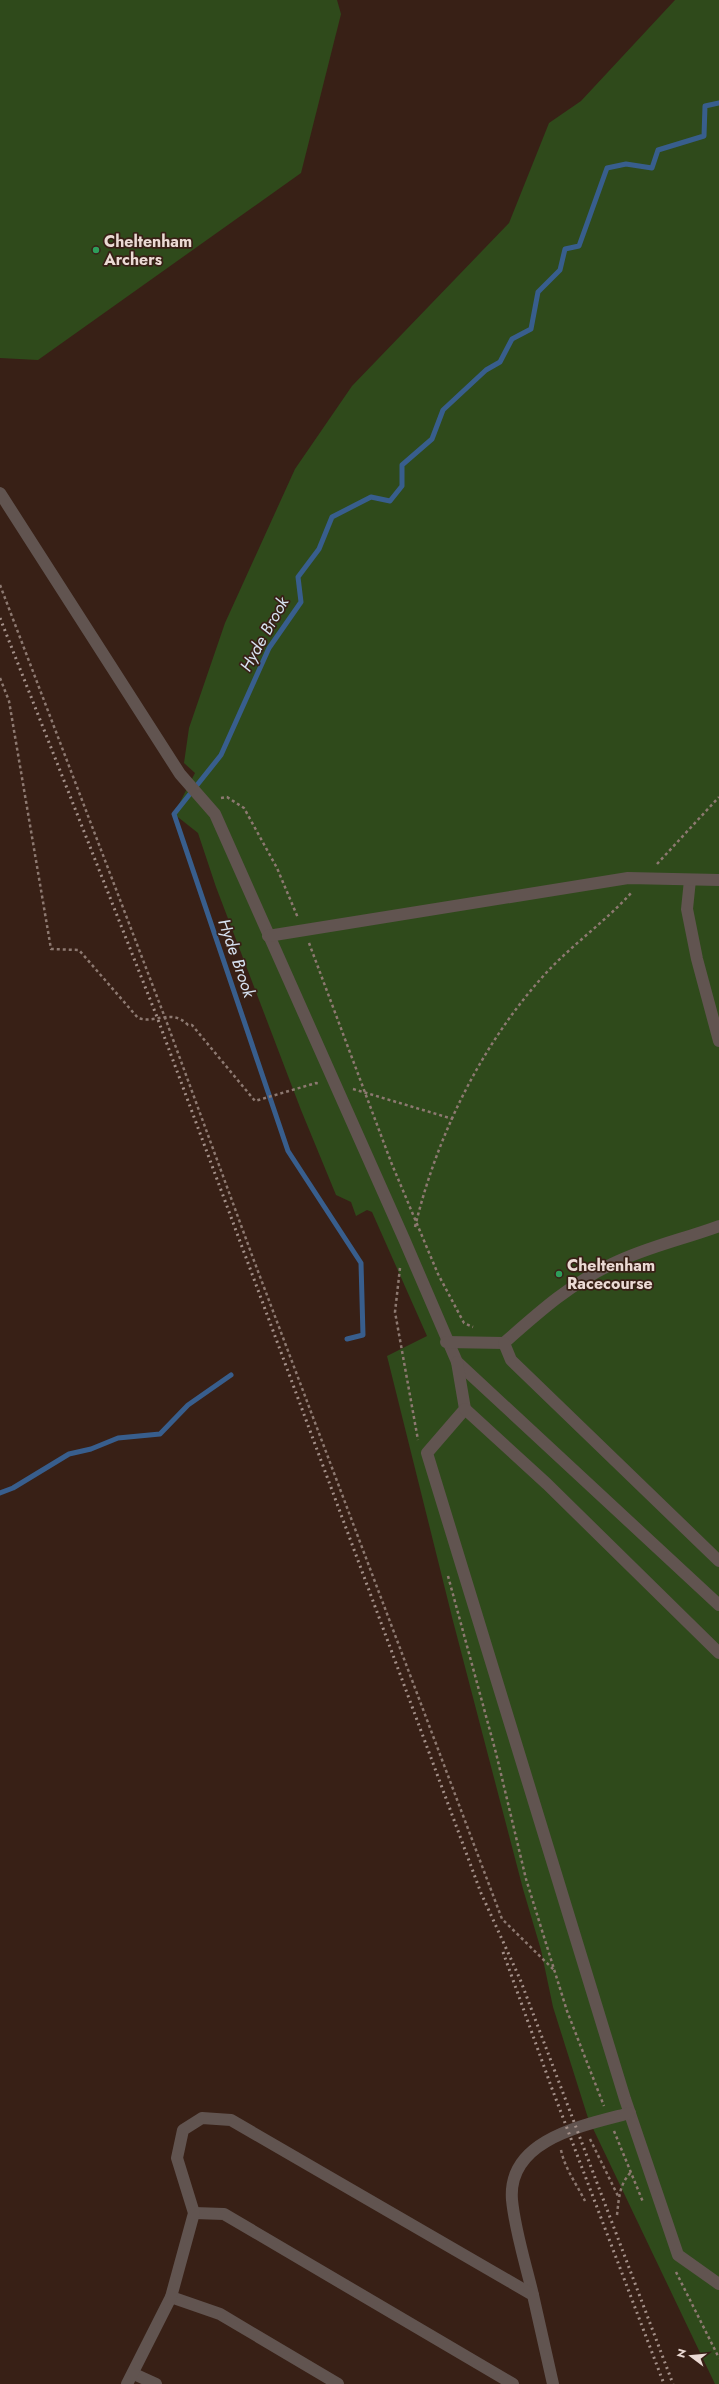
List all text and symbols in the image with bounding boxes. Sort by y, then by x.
place label: Cheltenham Archers [103,230,192,271]
marker: Cheltenham Archers [91,245,101,255]
water label: Hyde Brook [234,592,295,676]
water label: Hyde Brook [212,915,262,1001]
place label: Cheltenham Racecourse [567,1254,655,1295]
marker: Cheltenham Racecourse [554,1269,564,1279]
north arrow [671,2336,711,2376]
text: N [672,2347,690,2360]

